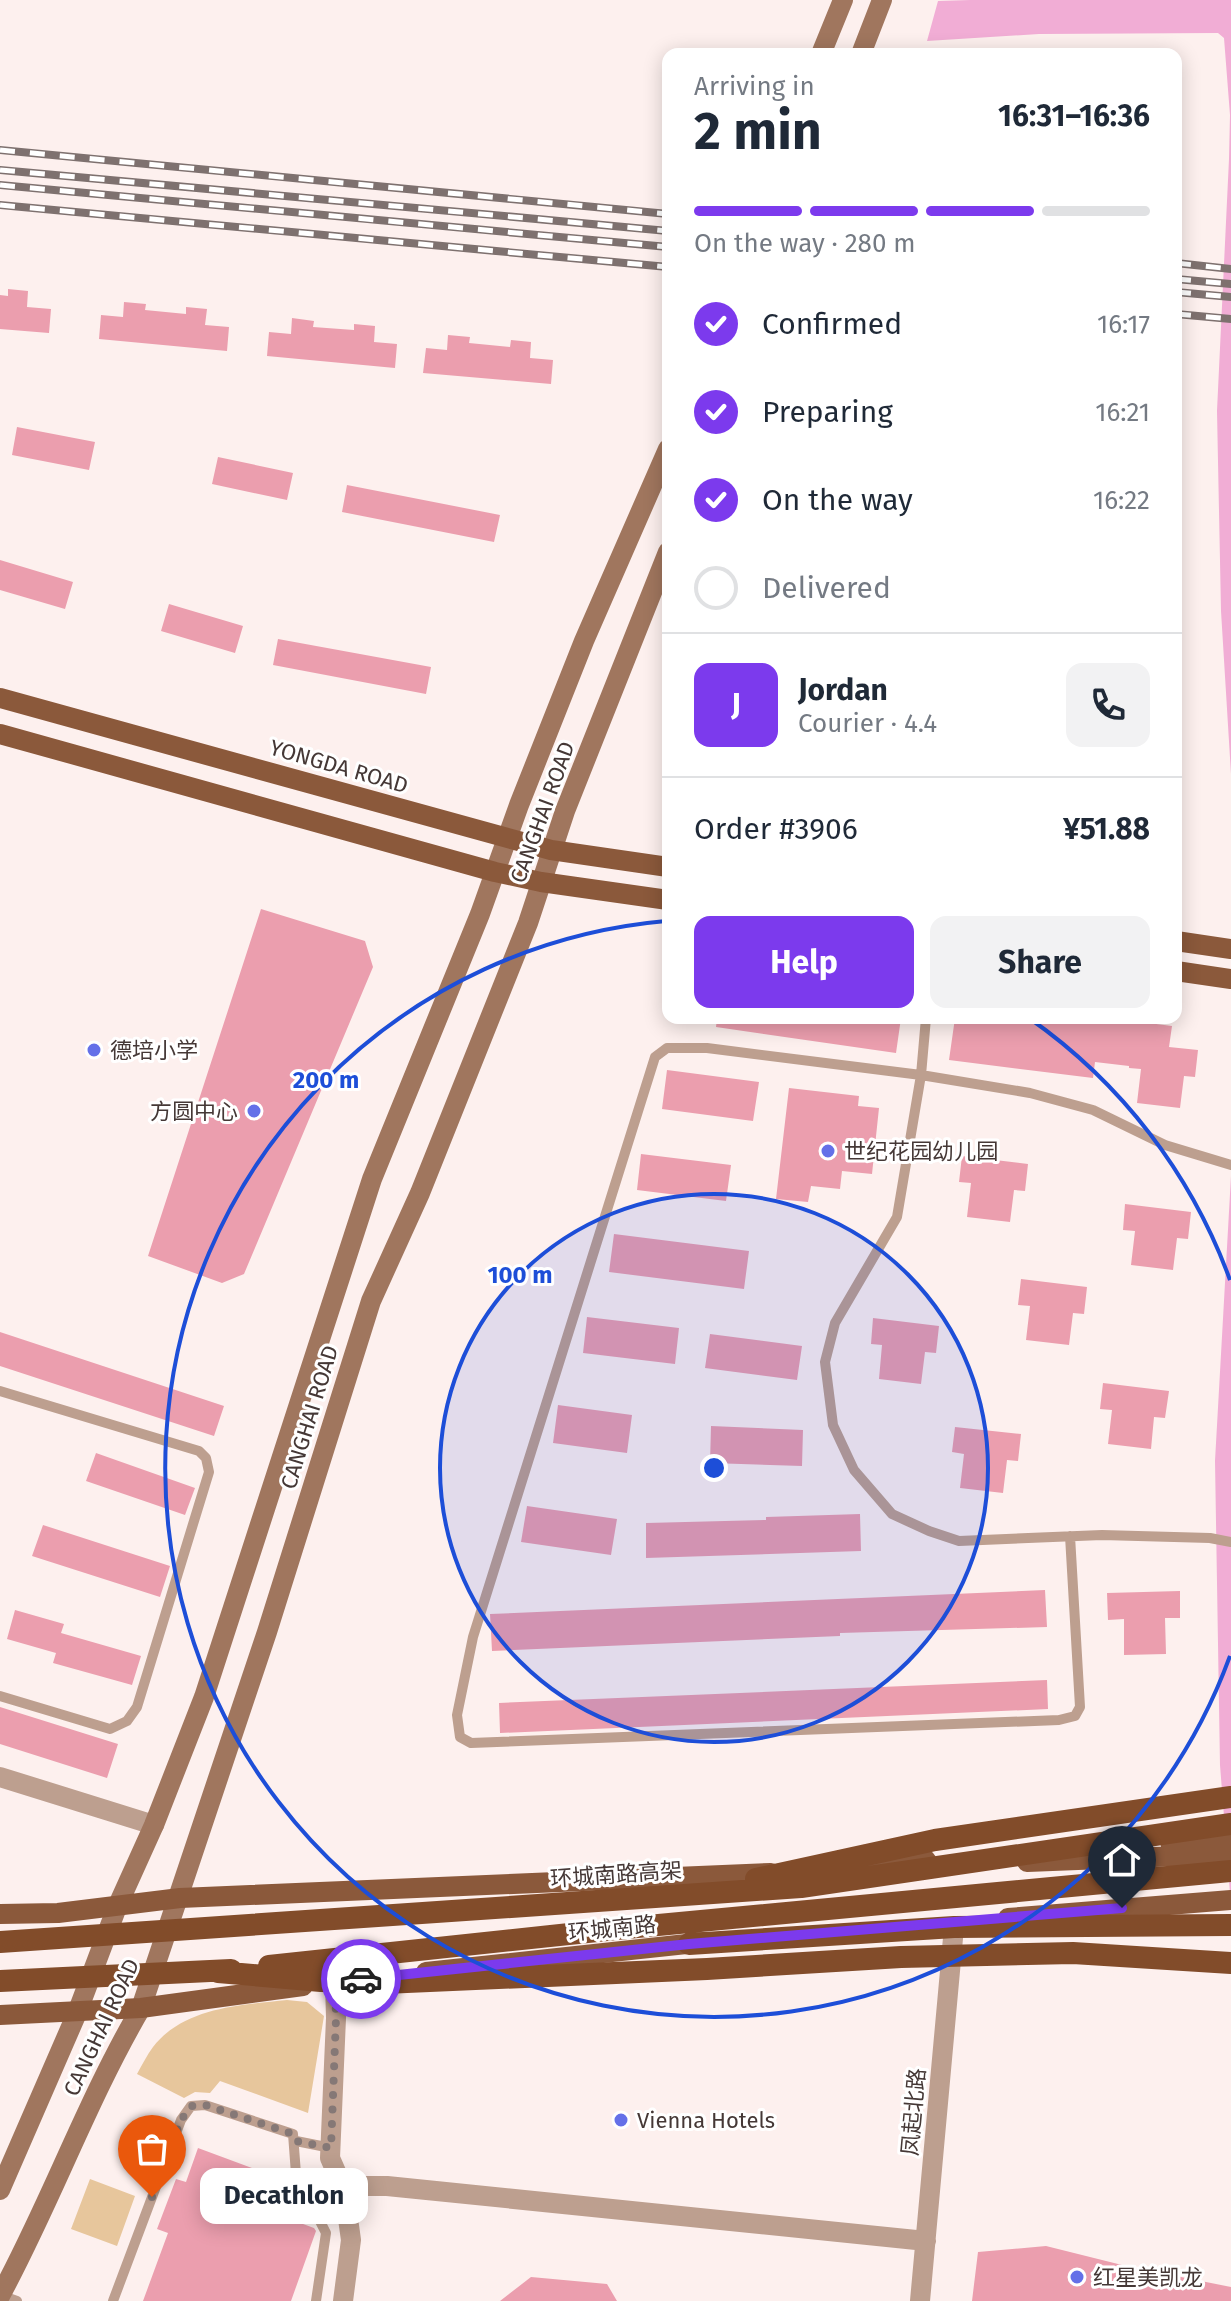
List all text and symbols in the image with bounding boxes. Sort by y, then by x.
text: Arriving in [694,71,815,102]
text: 16:31–16:36 [998,98,1150,134]
text: 2 min [694,100,822,163]
text: On the way · 280 m [694,228,916,259]
icon: check [694,302,738,346]
text: Confirmed [762,306,902,342]
text: 16:17 [1097,309,1150,340]
icon: check [694,390,738,434]
text: Preparing [762,394,893,430]
text: 16:21 [1095,397,1150,428]
icon: check [694,478,738,522]
text: On the way [762,482,913,518]
text: 16:22 [1093,485,1150,516]
text: Delivered [762,570,891,606]
button: phone [1066,663,1150,747]
text: Jordan [798,672,888,708]
text: J [731,687,741,723]
text: Courier · 4.4 [798,708,937,739]
street label: YONGDA ROAD [266,734,411,799]
street label: CANGHAI ROAD [504,738,581,887]
text: Order #3906 [694,811,858,847]
text: ¥51.88 [1063,811,1150,847]
button: Help [694,916,914,1008]
button: Share [930,916,1150,1008]
place label: 德培小学 [110,1037,198,1064]
marker: 德培小学 [85,1041,103,1059]
text: 200 m [293,1066,359,1094]
place label: 方圆中心 [150,1098,238,1125]
marker: 方圆中心 [245,1102,263,1120]
place label: 世纪花园幼儿园 [844,1138,998,1165]
marker: 世纪花园幼儿园 [819,1142,837,1160]
text: 100 m [487,1261,553,1289]
street label: CANGHAI ROAD [275,1342,344,1492]
centre of rings [700,1454,728,1482]
pin [1088,1826,1156,1908]
icon: home [1100,1838,1144,1882]
street label: 环城南路高架 [549,1856,683,1893]
street label: 环城南路 [567,1910,657,1947]
courier [321,1939,401,2019]
street label: CANGHAI ROAD [58,1954,145,2100]
icon: car [339,1957,383,2001]
street label: 凤起北路 [896,2067,931,2157]
place label: Vienna Hotels [637,2107,775,2134]
marker: Vienna Hotels [612,2111,630,2129]
pin [118,2115,186,2197]
icon: bag [130,2127,174,2171]
callout: Decathlon [200,2169,368,2225]
text: Decathlon [224,2180,344,2211]
place label: 红星美凯龙 [1093,2264,1203,2291]
marker: 红星美凯龙 [1068,2268,1086,2286]

